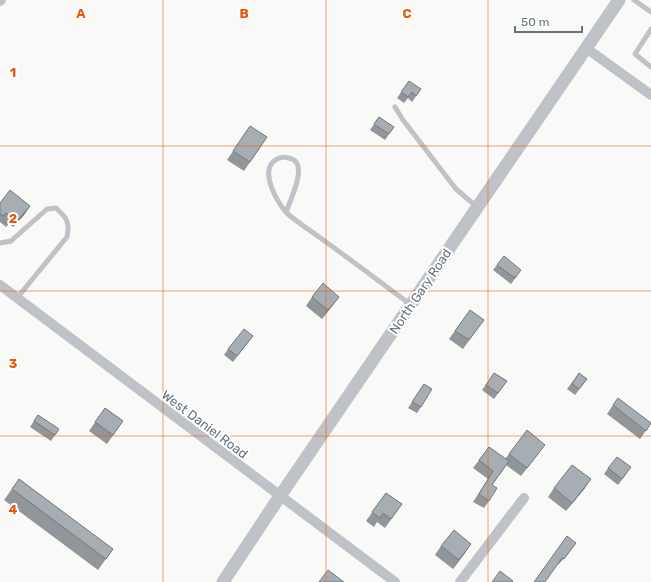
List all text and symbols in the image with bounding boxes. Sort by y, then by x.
text: A [76,6,86,21]
text: B [239,6,249,21]
text: C [402,6,412,21]
scale bar [515,8,582,34]
text: 50 m [521,15,549,29]
text: 1 [10,65,16,80]
text: 2 [9,211,17,226]
street label: North Gary Road [386,246,454,337]
text: 3 [9,356,18,371]
street label: West Daniel Road [159,387,251,462]
text: 4 [9,502,18,517]

